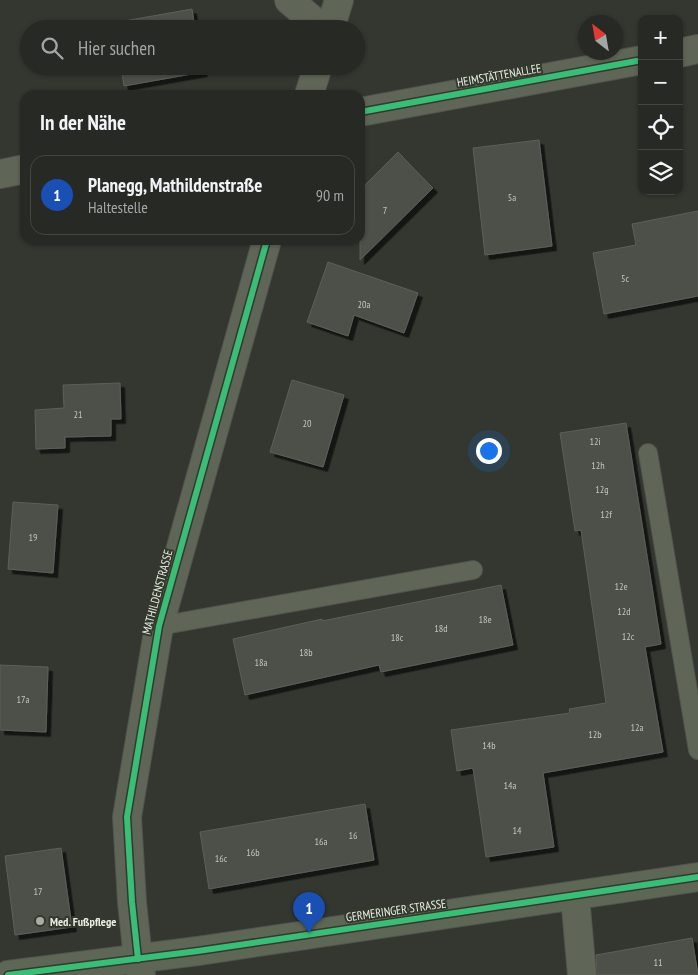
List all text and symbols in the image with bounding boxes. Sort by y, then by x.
north arrow [578,15,623,60]
map controls [638,15,683,195]
button: + [638,15,683,60]
search box [20,20,365,75]
icon: search [38,34,66,62]
text: Hier suchen [78,36,155,60]
street label: HEIMSTÄTTENALLEE [456,60,542,90]
button: − [638,60,683,105]
button: locate [638,105,683,150]
text: In der Nähe [40,109,126,136]
button: layers [638,150,683,195]
text: Planegg, Mathildenstraße [88,173,262,197]
text: 1 [53,185,61,205]
text: 90 m [316,185,344,205]
house number: 5a [508,191,516,204]
text: Haltestelle [88,197,148,217]
house number: 7 [383,204,387,217]
house number: 5c [621,272,629,285]
house number: 20a [358,298,371,311]
house number: 21 [74,408,83,421]
house number: 20 [303,417,312,430]
house number: 12i [589,435,601,448]
your location [476,438,502,464]
house number: 12h [591,459,605,472]
house number: 12g [595,483,609,496]
house number: 12f [600,508,612,521]
house number: 19 [29,531,38,544]
street label: MATHILDENSTRASSE [138,548,176,636]
house number: 12e [614,580,628,593]
house number: 12d [617,605,631,618]
house number: 18e [478,613,492,626]
house number: 18d [434,622,448,635]
house number: 12c [622,630,635,643]
house number: 18c [391,631,404,644]
house number: 18b [299,646,313,659]
house number: 18a [255,656,268,669]
house number: 17a [17,693,29,706]
house number: 12a [631,721,644,734]
house number: 12b [588,728,602,741]
house number: 14b [482,739,496,752]
house number: 14a [504,779,517,792]
house number: 14 [513,824,522,837]
house number: 16 [349,829,358,842]
house number: 16a [315,835,328,848]
house number: 16b [246,846,260,859]
house number: 16c [215,852,228,865]
house number: 17 [34,885,43,898]
pin: 1 [293,892,325,933]
street label: GERMERINGER STRASSE [345,896,447,924]
place label: Med. Fußpflege [50,914,116,929]
marker: Med. Fußpflege [34,915,46,927]
house number: 11 [654,956,663,969]

